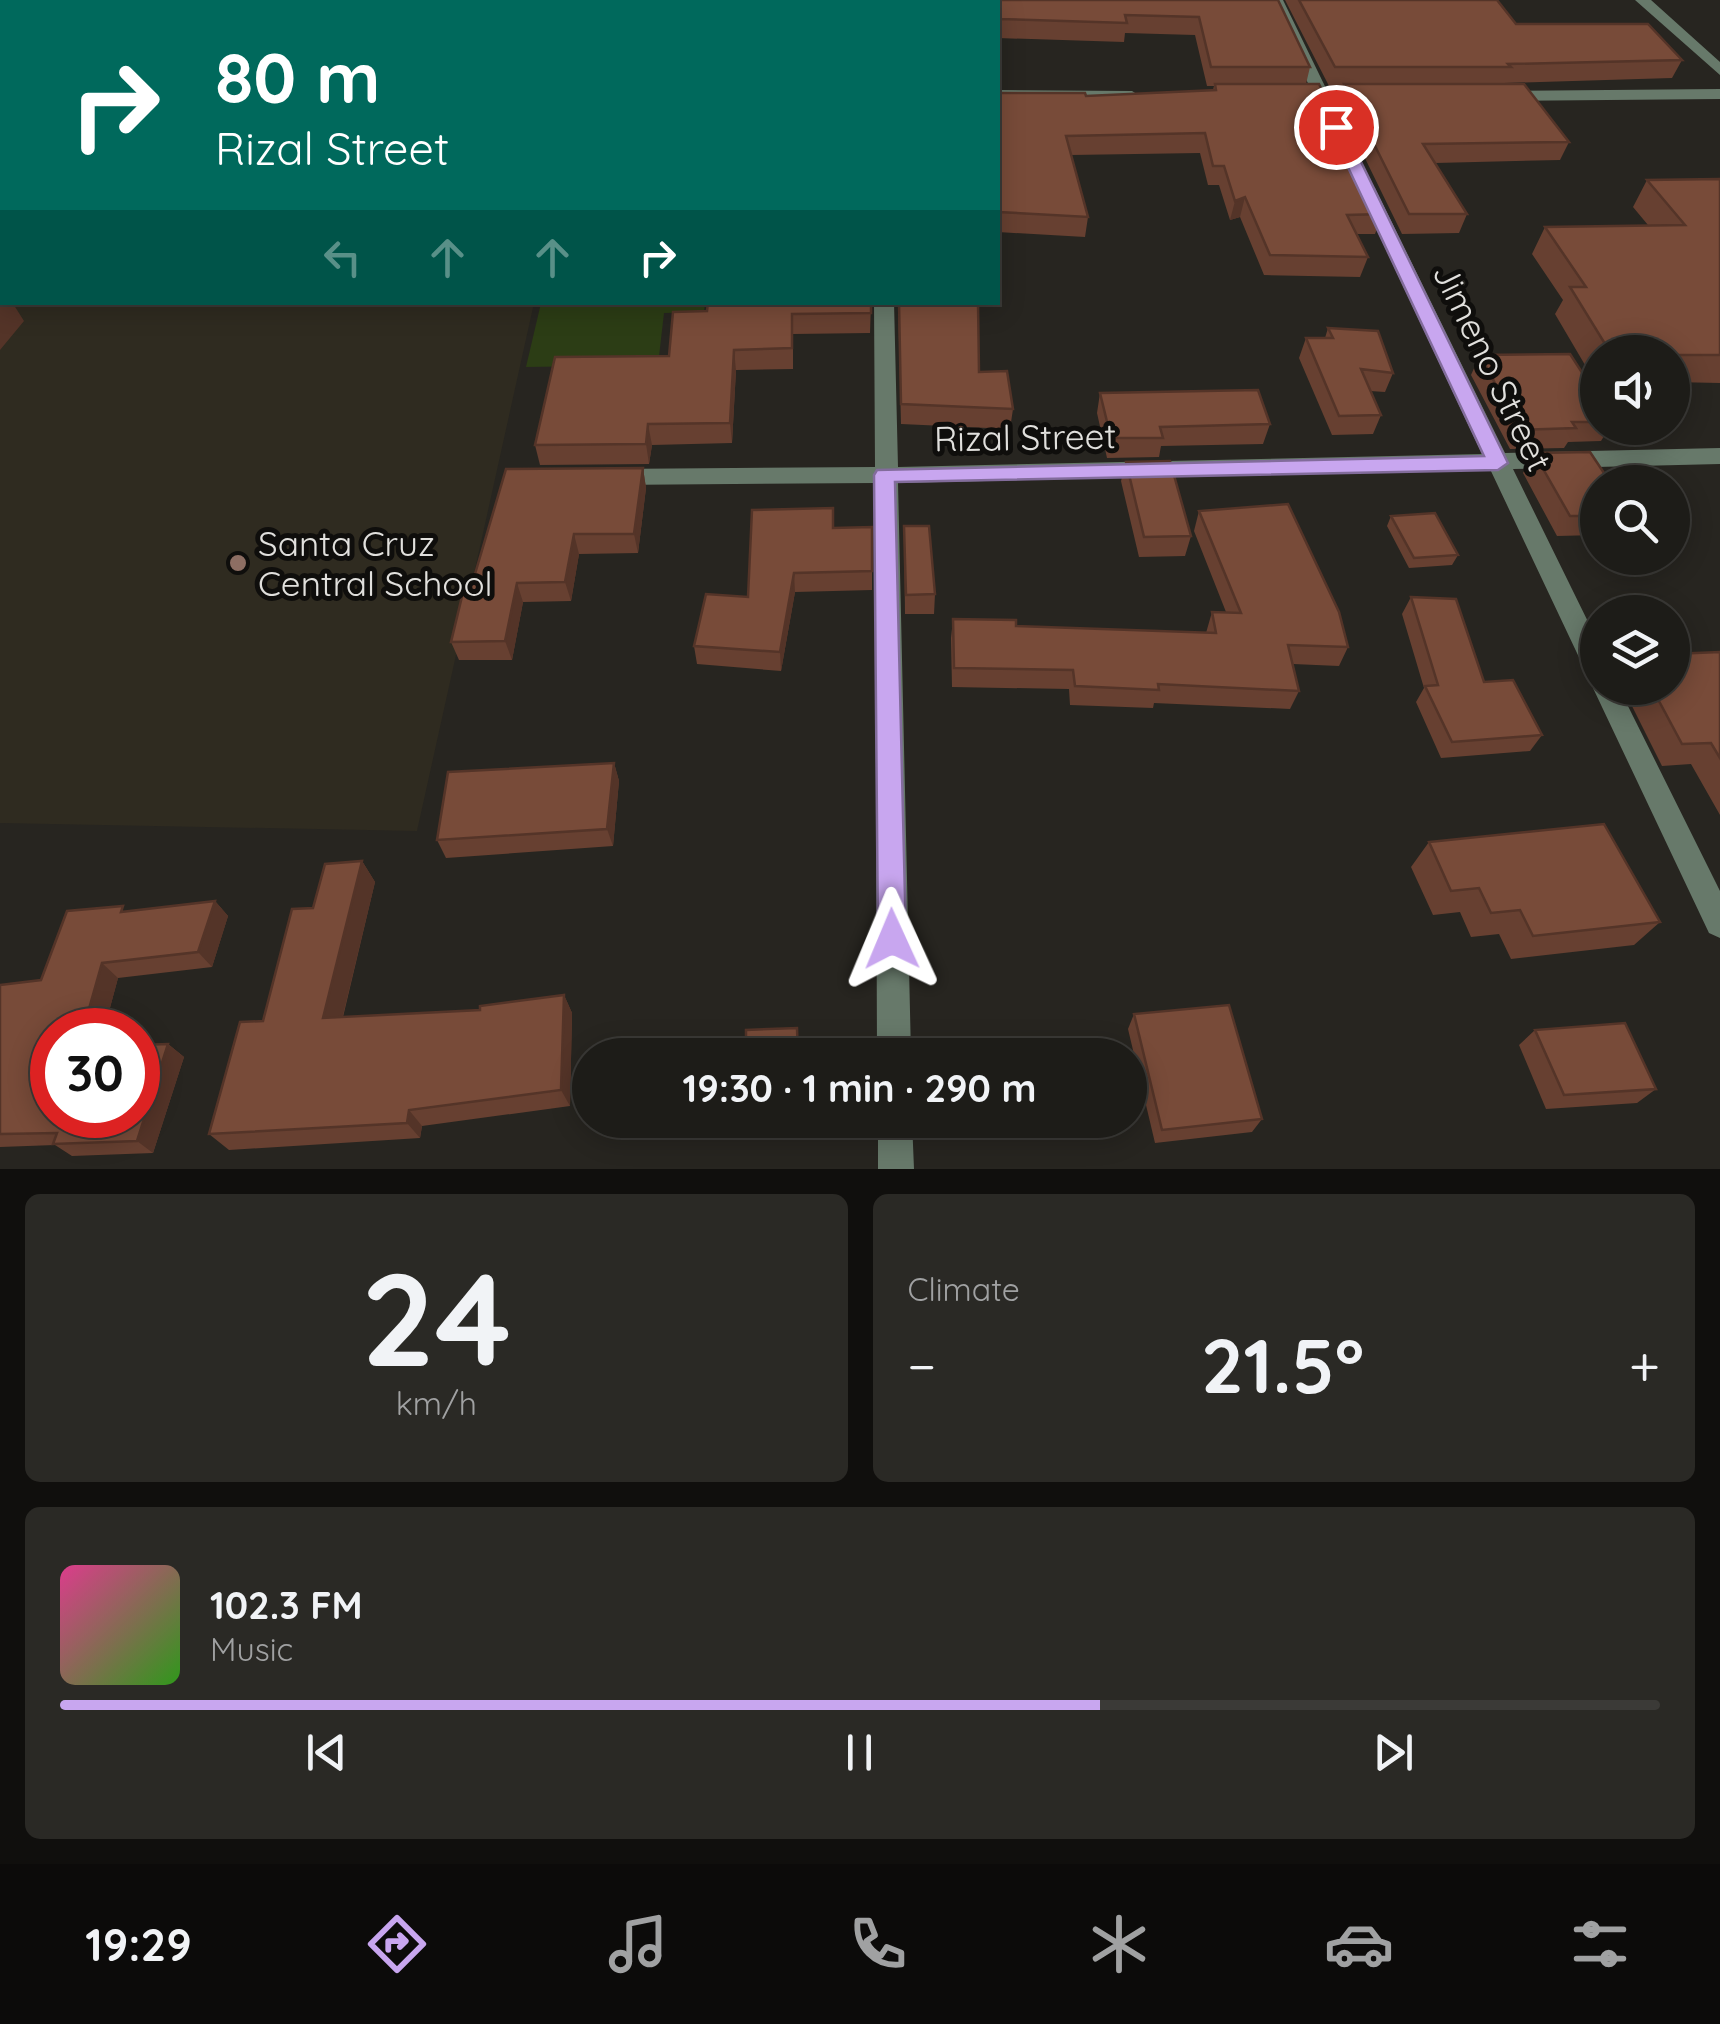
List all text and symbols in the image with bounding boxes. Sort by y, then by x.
text: 80 m [215,33,380,121]
icon: right [50,40,180,170]
pin [1294,85,1379,170]
icon: arrive [1309,100,1364,155]
text: Rizal Street [215,120,449,176]
icon: left [315,230,370,285]
icon: ahead [420,230,475,285]
icon: ahead [525,230,580,285]
icon: right [630,230,685,285]
street label: Jimeno Street [1424,256,1562,478]
map controls [1580,335,1690,705]
button: sound [1580,335,1690,445]
street label: Rizal Street [934,413,1116,461]
button: search [1580,465,1690,575]
place label: Santa Cruz Central School [258,521,493,605]
marker: Santa Cruz Central School [227,552,249,574]
button: layers [1580,595,1690,705]
position arrow [840,887,944,991]
speed limit sign: 30 [30,1008,160,1138]
text: 19:30 · 1 min · 290 m [682,1064,1037,1112]
text: 24 [361,1236,511,1399]
text: Climate [908,1269,1020,1309]
text: 21.5° [1201,1318,1364,1412]
text: − [908,1331,936,1400]
text: + [1629,1331,1660,1400]
text: km/h [396,1383,477,1423]
text: 102.3 FM [210,1581,363,1629]
text: Music [210,1629,293,1669]
icon: previous [299,1725,354,1780]
icon: pause [832,1725,887,1780]
icon: next [1366,1725,1421,1780]
icon: directions [362,1909,432,1979]
icon: music [603,1909,673,1979]
icon: phone [843,1909,913,1979]
icon: climate [1084,1909,1154,1979]
icon: car [1324,1909,1394,1979]
icon: filters [1565,1909,1635,1979]
text: 19:29 [85,1916,192,1972]

